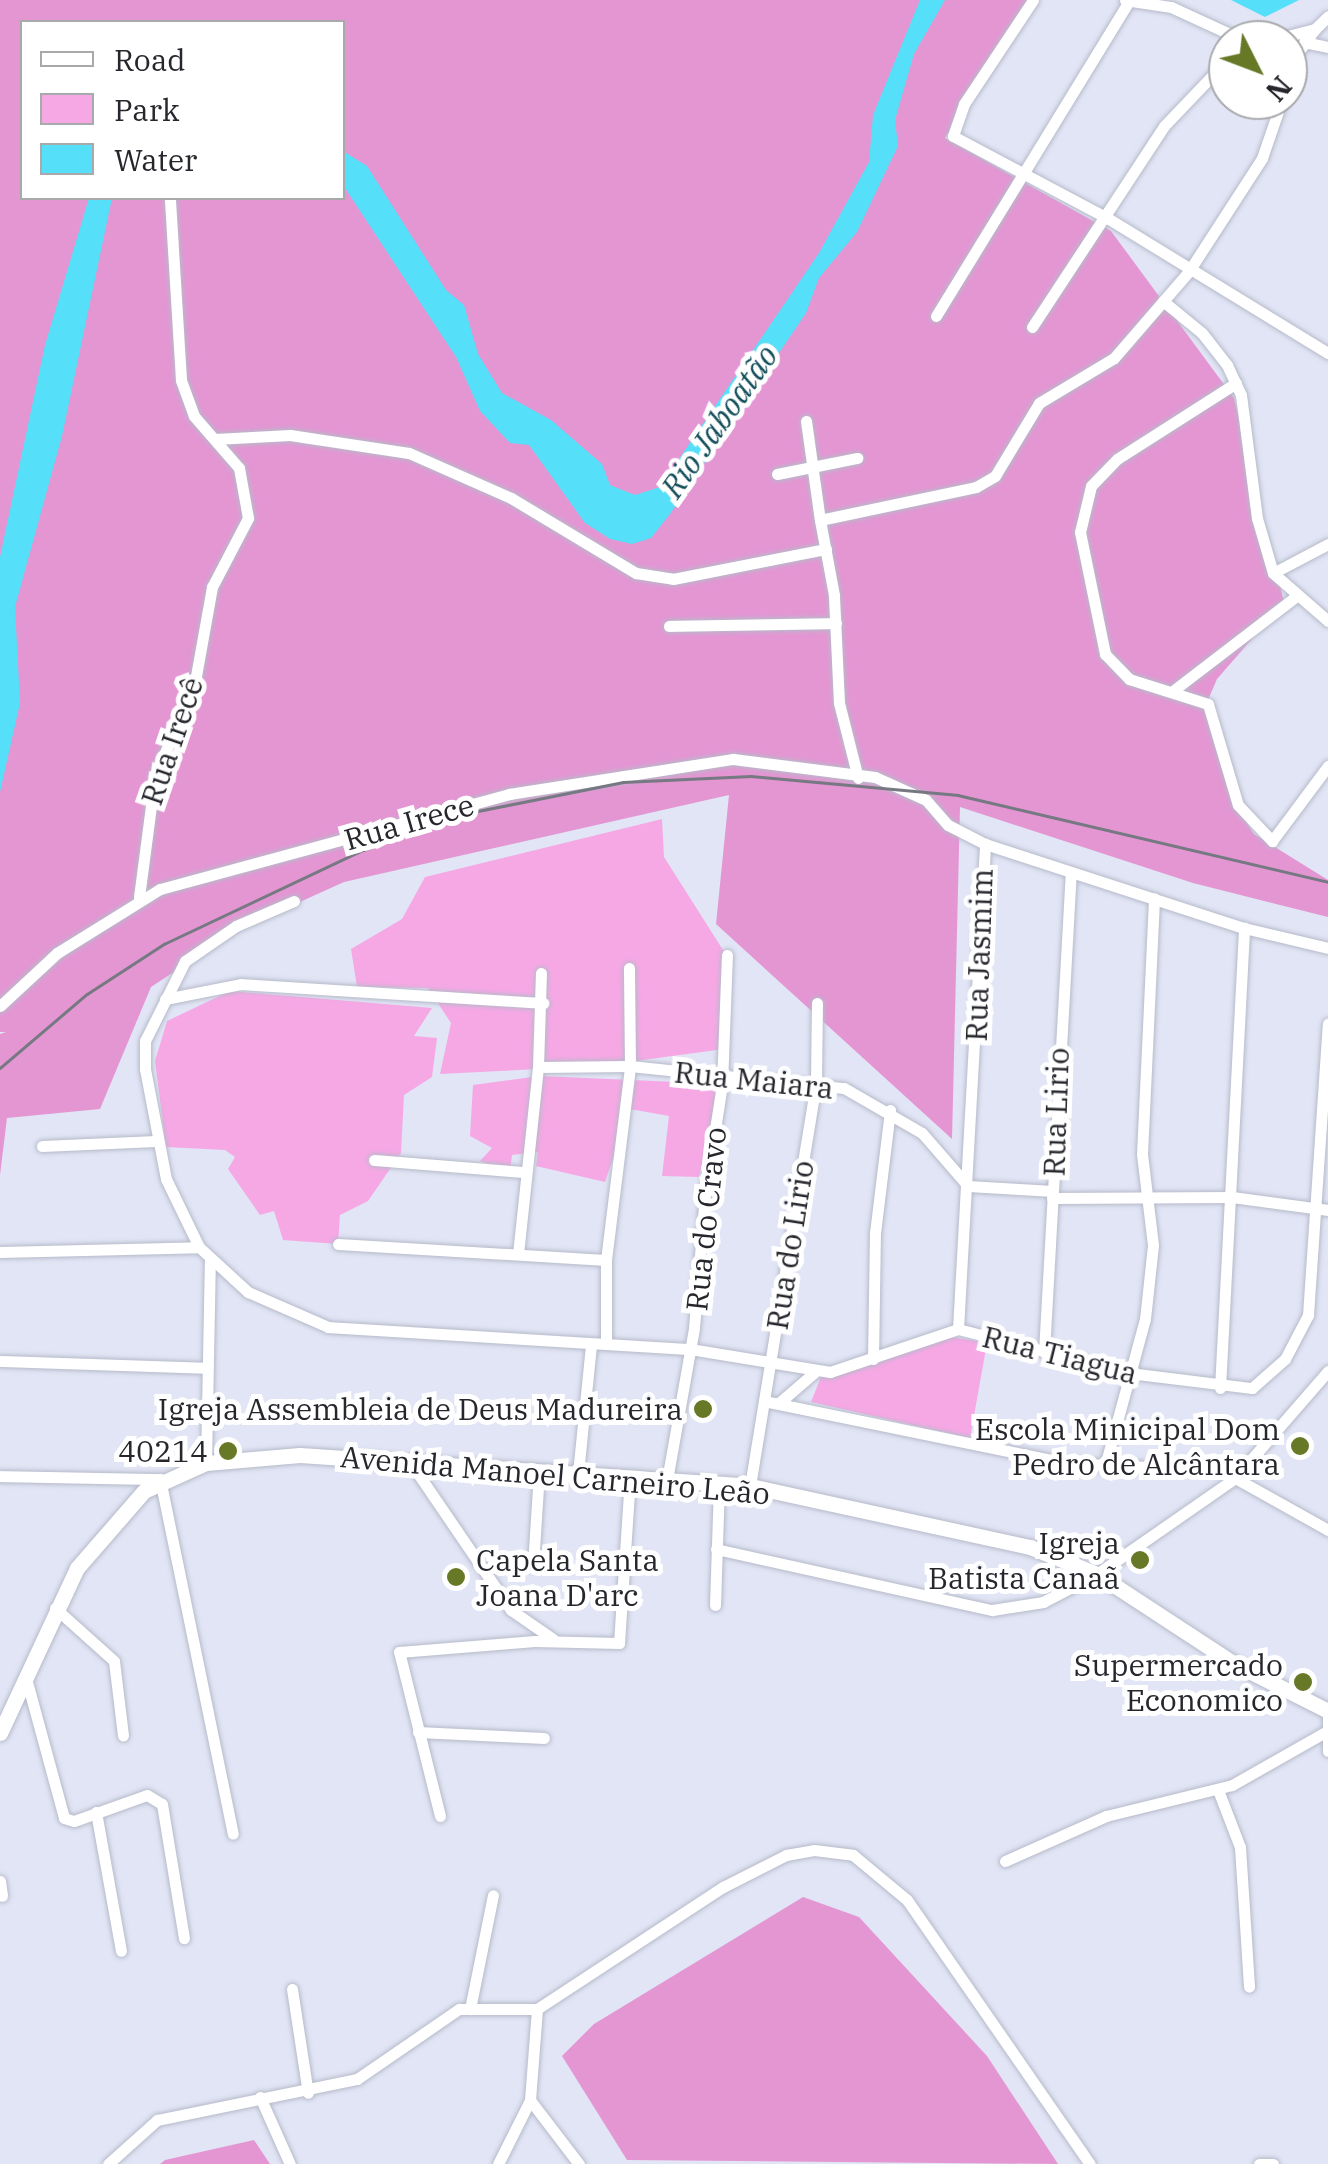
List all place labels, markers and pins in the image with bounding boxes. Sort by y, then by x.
place label: Igreja Assembleia de Deus Madureira [158,1391,683,1427]
marker: Igreja Assembleia de Deus Madureira [692,1398,714,1420]
place label: Escola Minicipal Dom Pedro de Alcântara [975,1411,1280,1482]
place label: 40214 [118,1433,208,1469]
marker: Escola Minicipal Dom Pedro de Alcântara [1289,1435,1311,1457]
marker: 40214 [217,1440,239,1462]
place label: Igreja Batista Canaã [928,1525,1120,1596]
place label: Capela Santa Joana D'arc [476,1542,659,1612]
marker: Igreja Batista Canaã [1129,1549,1151,1571]
marker: Capela Santa Joana D'arc [445,1566,467,1588]
place label: Supermercado Economico [1074,1647,1283,1718]
marker: Supermercado Economico [1292,1671,1314,1693]

